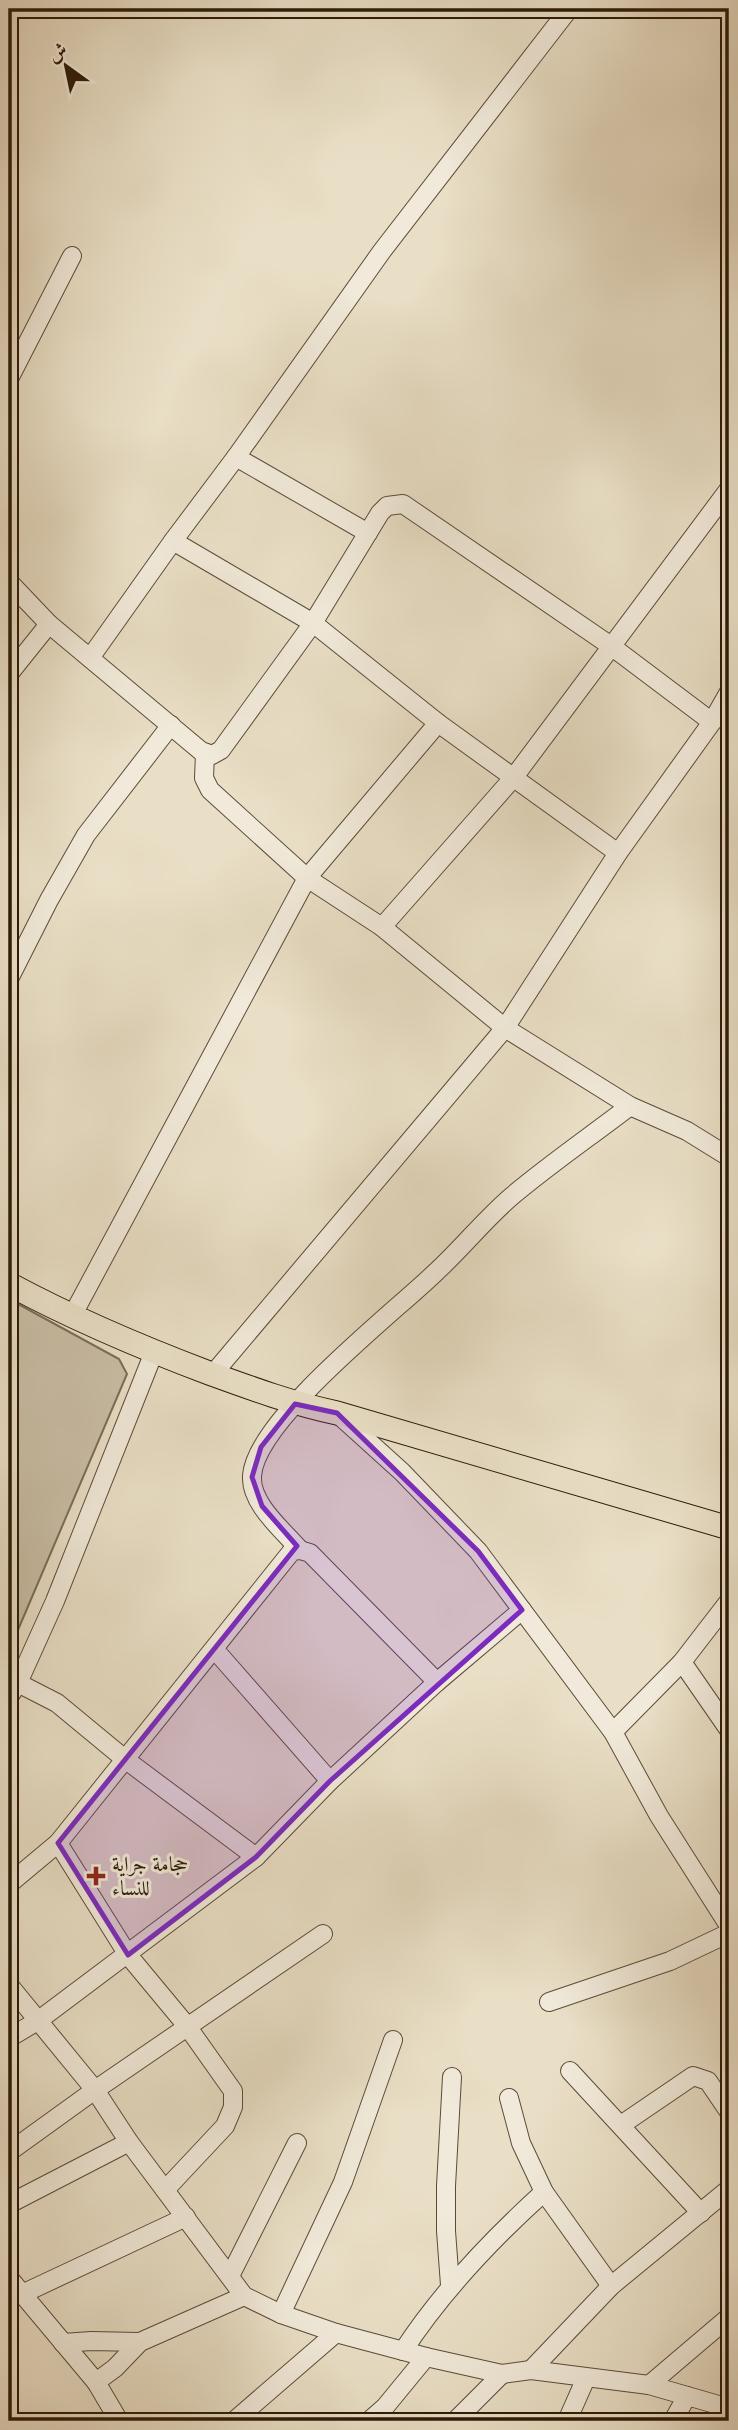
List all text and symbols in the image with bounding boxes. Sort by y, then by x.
north arrow [32,32,102,102]
text: ش [42,37,72,69]
place label: حجامة جراية للنساء [112,1850,188,1903]
marker: حجامة جراية للنساء [86,1866,106,1886]

